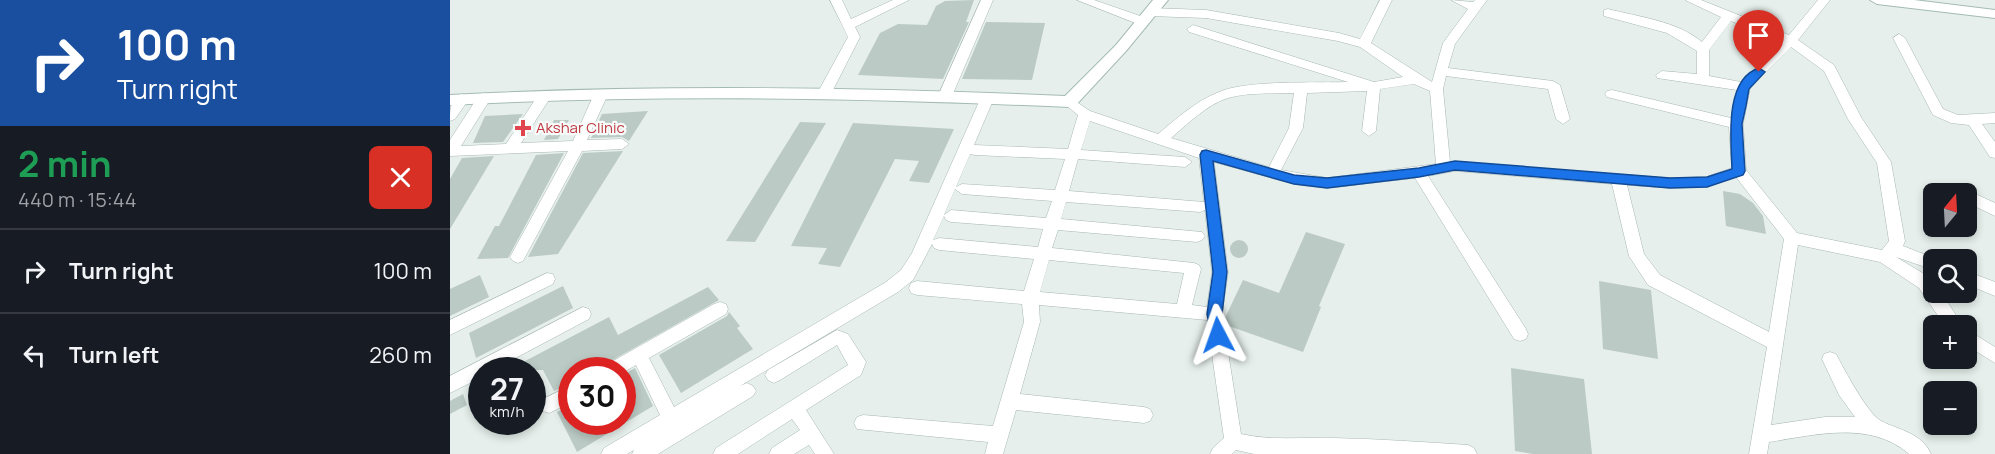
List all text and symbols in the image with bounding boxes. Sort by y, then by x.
pin [1733,10,1784,72]
text: 100 m [117,15,237,73]
icon: arrive [1742,19,1775,52]
icon: right [18,24,96,102]
text: Turn right [117,70,238,107]
place label: Akshar Clinic [536,117,625,138]
marker: Akshar Clinic [514,119,532,137]
text: 2 min [18,139,112,188]
button: close [369,146,432,209]
north arrow [1923,183,1977,237]
map controls [1923,183,1977,435]
text: 440 m · 15:44 [18,186,137,213]
button: search [1923,249,1977,303]
icon: right [18,255,51,288]
text: Turn right [69,256,174,286]
text: 100 m [374,256,432,286]
position arrow [1186,303,1250,367]
button: + [1923,315,1977,369]
icon: left [18,339,51,372]
text: Turn left [69,340,159,370]
text: 260 m [369,340,432,370]
speed limit sign: 30 [558,357,636,435]
text: 27 [490,368,524,409]
button: − [1923,381,1977,435]
text: km/h [490,401,524,422]

